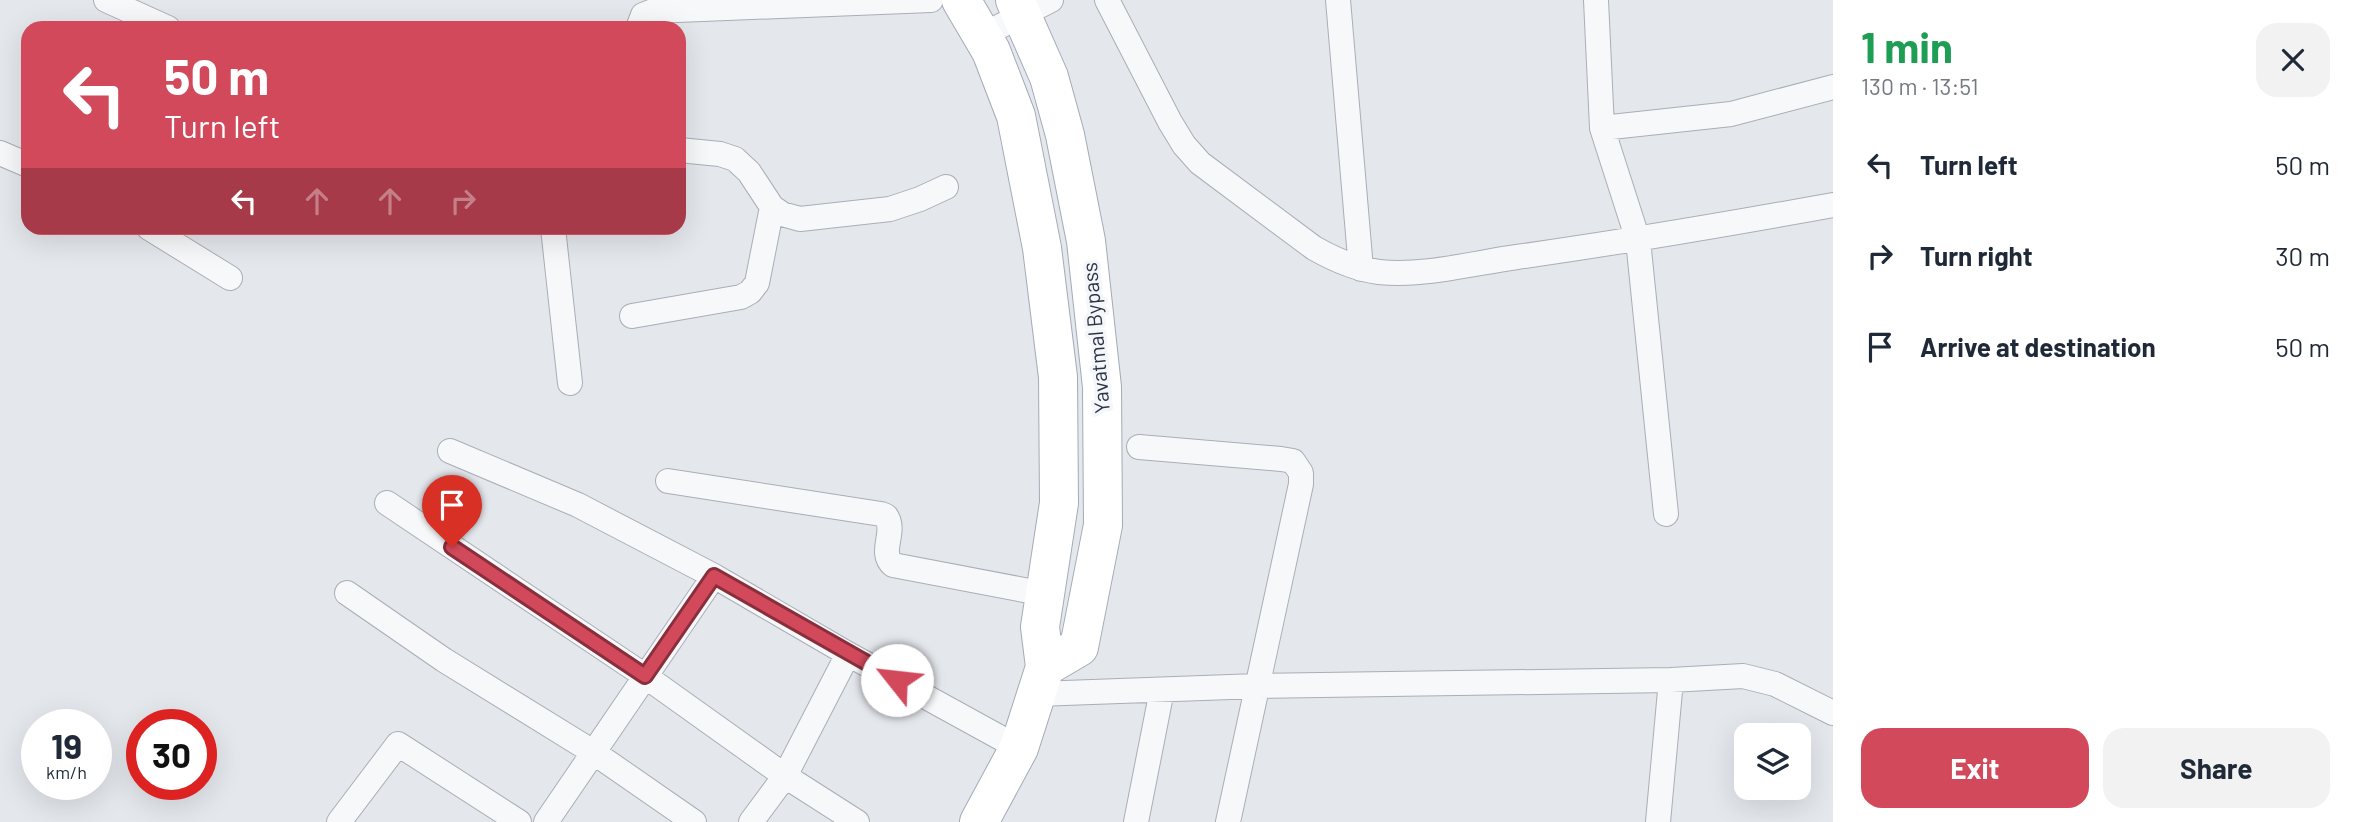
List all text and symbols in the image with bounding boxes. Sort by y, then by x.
text: 1 min [1861,21,1953,71]
button: close [2256,23,2330,97]
text: 50 m [164,46,269,105]
icon: left [49,49,140,140]
text: 130 m · 13:51 [1861,72,1978,100]
text: Turn left [164,106,281,144]
icon: left [1861,146,1899,184]
text: Turn left [1920,149,2018,180]
text: 50 m [2275,149,2330,180]
icon: left [225,182,263,220]
icon: ahead [298,182,336,220]
icon: ahead [371,182,409,220]
icon: right [444,182,482,220]
icon: right [1861,237,1899,275]
text: Turn right [1920,240,2033,271]
text: 30 m [2275,240,2330,271]
street label: Yavatmal Bypass [1076,261,1114,415]
icon: arrive [1861,328,1899,366]
text: Arrive at destination [1920,331,2156,362]
text: 50 m [2275,331,2330,362]
pin [422,475,482,547]
icon: arrive [433,486,471,524]
position arrow [860,643,934,717]
speed limit sign: 30 [126,709,217,800]
map controls [1734,723,1811,800]
button: layers [1734,723,1811,800]
text: 19 [51,724,82,766]
button: Exit [1861,728,2089,808]
button: Share [2103,728,2330,808]
text: km/h [46,761,87,783]

